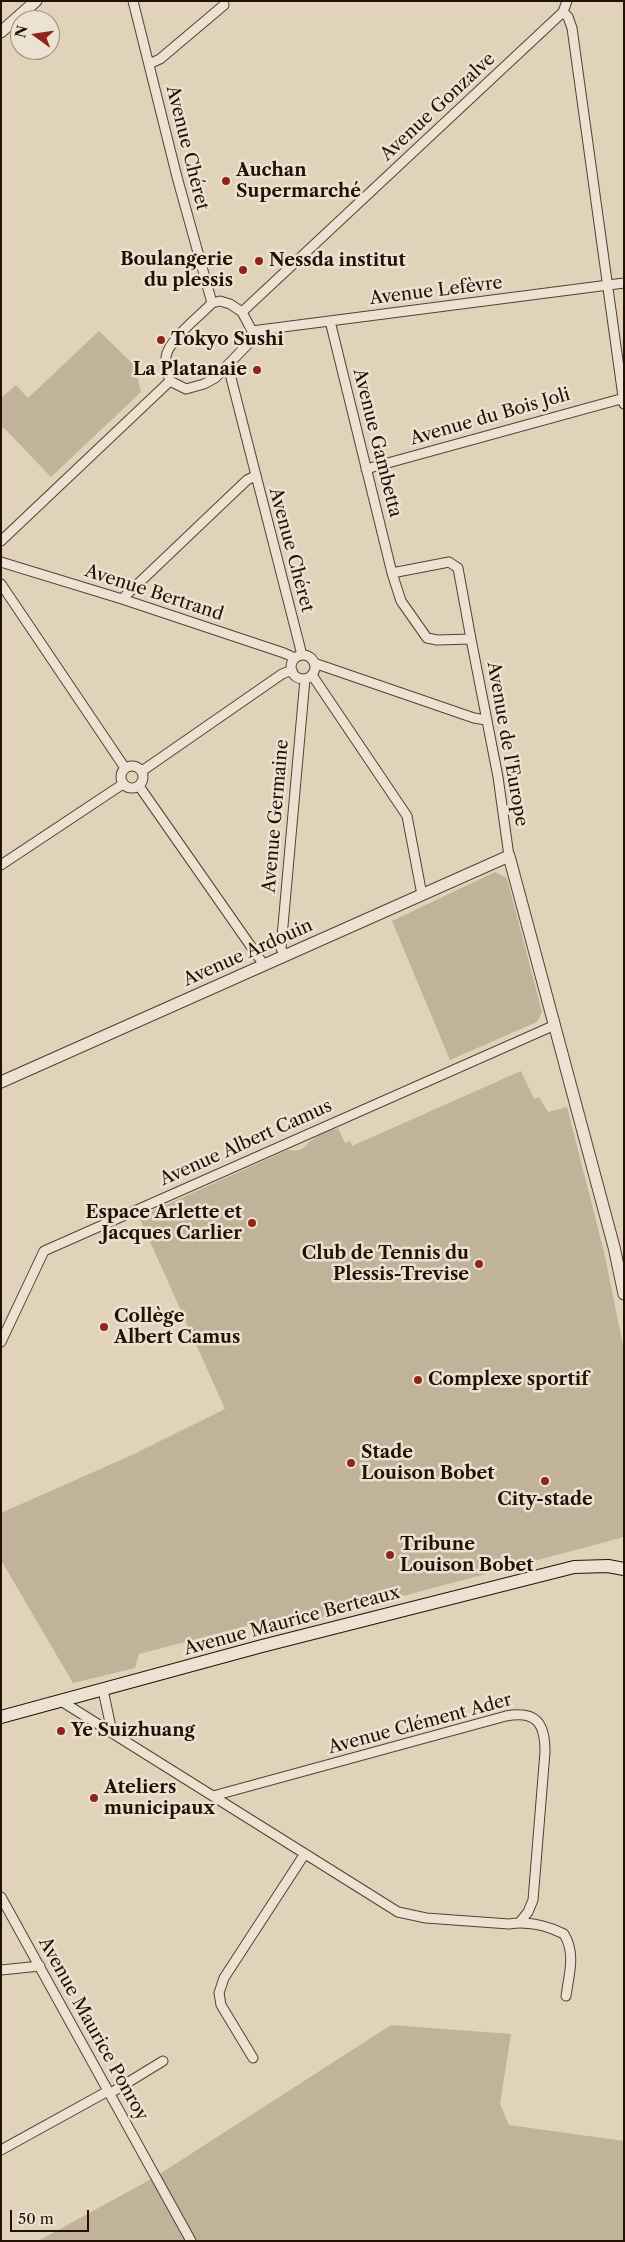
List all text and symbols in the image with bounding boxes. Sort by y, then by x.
north arrow [10,10,60,60]
text: N [11,24,32,40]
street label: Avenue Gonzalve [376,48,500,166]
street label: Avenue Chéret [161,83,213,213]
place label: Auchan Supermarché [236,160,361,202]
marker: Auchan Supermarché [220,175,232,187]
place label: Boulangerie du plessis [120,249,233,292]
place label: Nessda institut [269,250,406,272]
marker: Nessda institut [253,255,265,267]
marker: Boulangerie du plessis [237,264,249,276]
street label: Avenue Lefèvre [368,272,504,310]
place label: Tokyo Sushi [171,329,284,351]
marker: Tokyo Sushi [155,334,167,346]
place label: La Platanaie [133,359,247,381]
marker: La Platanaie [251,364,263,376]
street label: Avenue Gambetta [348,366,406,520]
street label: Avenue du Bois Joli [408,384,572,450]
street label: Avenue Chéret [264,485,318,615]
street label: Avenue Bertrand [82,560,226,626]
street label: Avenue de l'Europe [482,660,532,828]
street label: Avenue Germaine [259,738,293,894]
street label: Avenue Ardouin [180,915,316,991]
street label: Avenue Albert Camus [157,1095,335,1191]
place label: Espace Arlette et Jacques Carlier [85,1202,242,1244]
marker: Espace Arlette et Jacques Carlier [246,1217,258,1229]
place label: Club de Tennis du Plessis-Trevise [302,1243,469,1286]
marker: Club de Tennis du Plessis-Trevise [473,1258,485,1270]
place label: Collège Albert Camus [114,1306,240,1348]
marker: Collège Albert Camus [98,1321,110,1333]
place label: Complexe sportif [428,1369,589,1391]
marker: Complexe sportif [412,1374,424,1386]
place label: Stade Louison Bobet [361,1442,494,1485]
marker: Stade Louison Bobet [345,1457,357,1469]
marker: City-stade [539,1475,551,1487]
place label: City-stade [497,1489,593,1511]
place label: Tribune Louison Bobet [400,1534,533,1576]
marker: Tribune Louison Bobet [384,1549,396,1561]
street label: Avenue Maurice Berteaux [182,1582,402,1660]
street label: Avenue Clément Ader [326,1689,514,1759]
place label: Ye Suizhuang [71,1720,195,1742]
marker: Ye Suizhuang [55,1725,67,1737]
place label: Ateliers municipaux [104,1777,215,1820]
marker: Ateliers municipaux [88,1792,100,1804]
street label: Avenue Maurice Ponroy [34,1933,152,2125]
scale bar [12,2200,91,2232]
text: 50 m [18,2209,54,2228]

